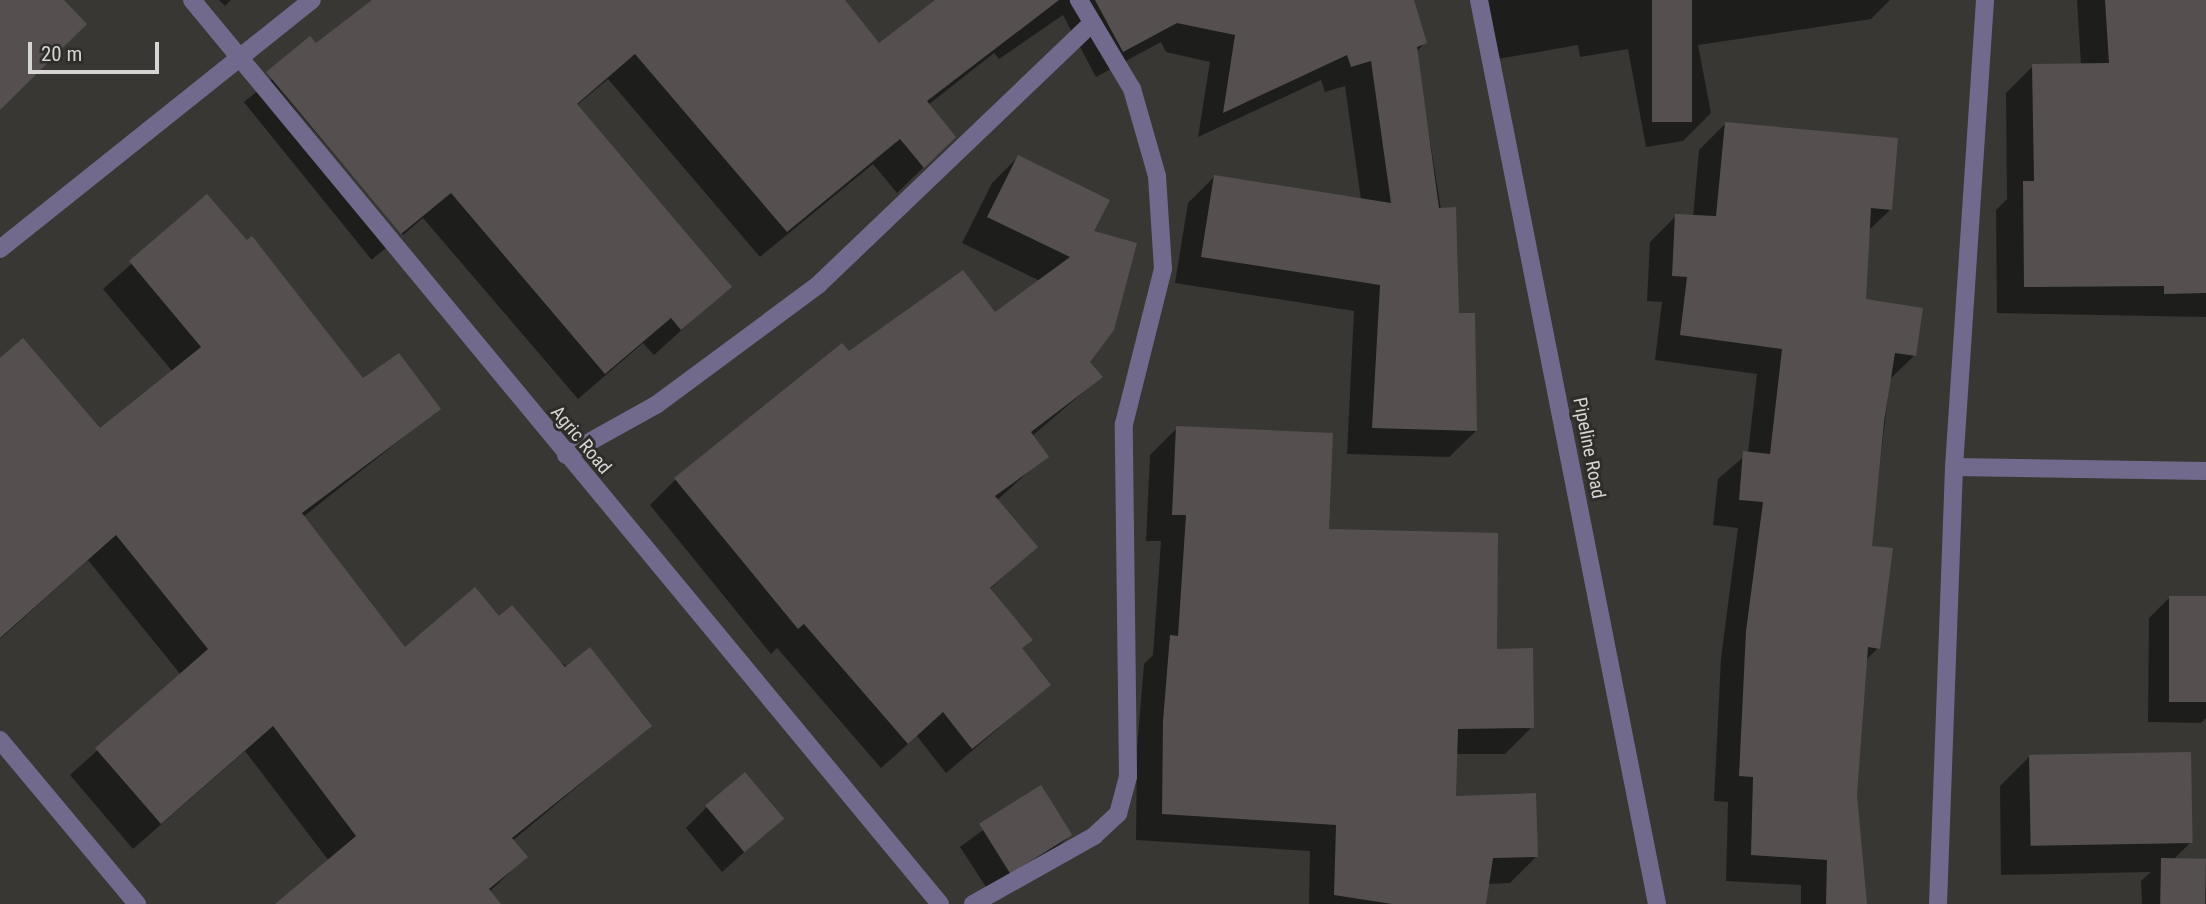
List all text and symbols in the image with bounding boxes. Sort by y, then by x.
scale bar [32,28,163,72]
text: 20 m [41,42,82,66]
street label: Pipeline Road [1568,396,1610,500]
street label: Agric Road [546,401,616,479]

